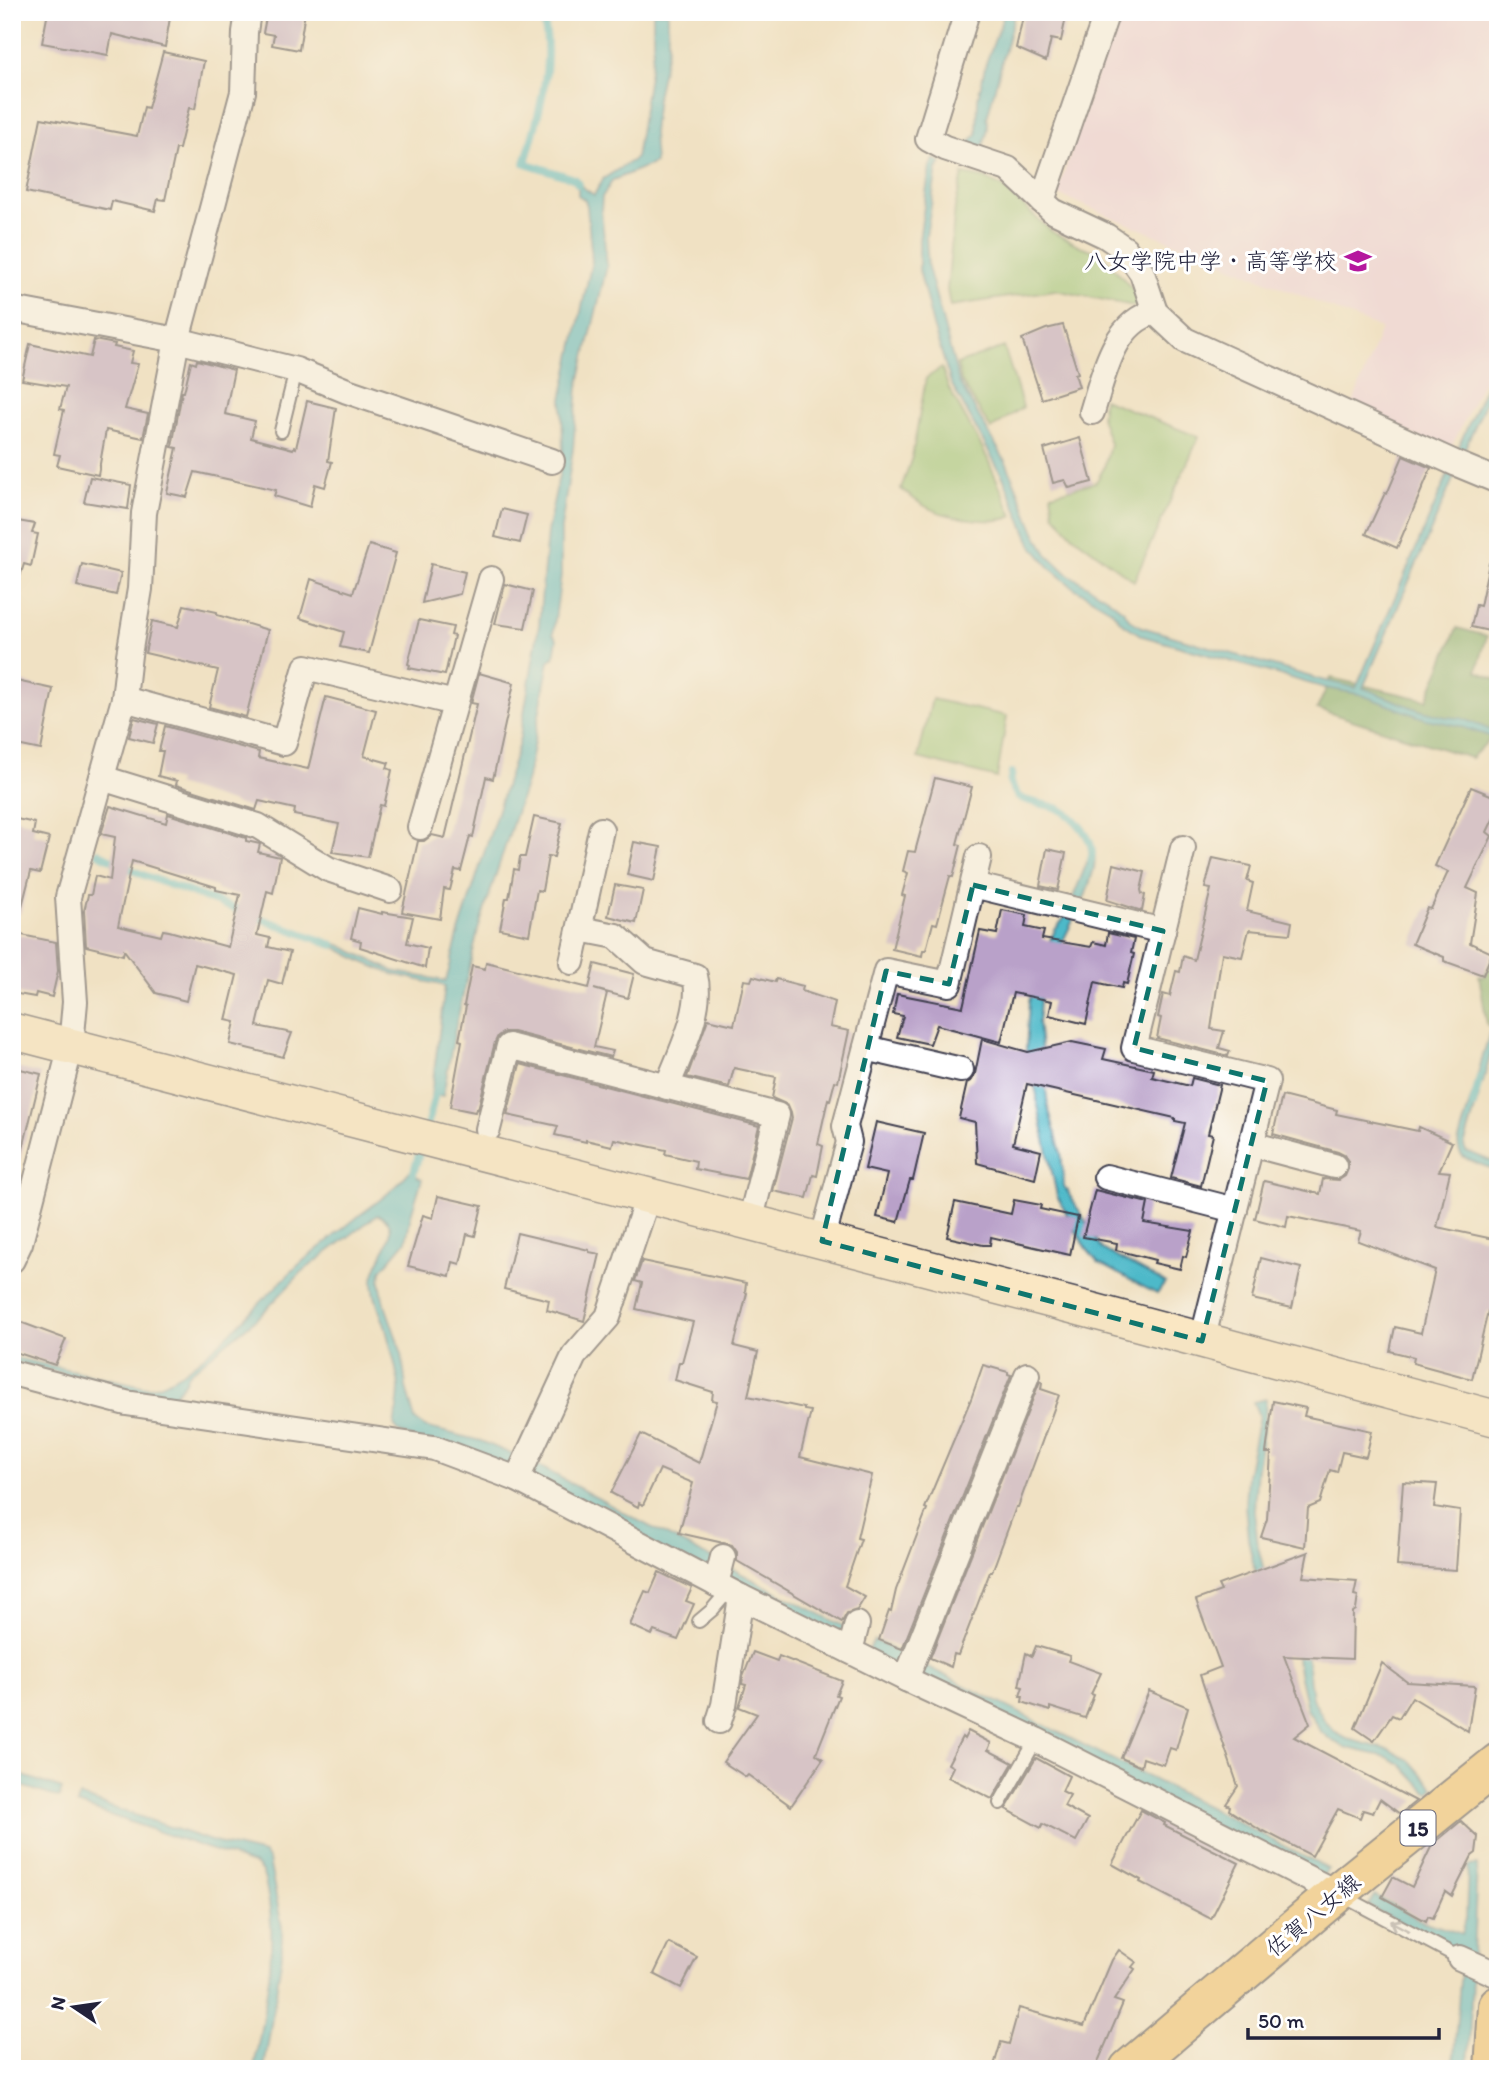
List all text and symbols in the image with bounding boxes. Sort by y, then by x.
school or university icon: 八女学院中学・高等学校 [1343,246,1373,276]
place label: 八女学院中学・高等学校 [1084,247,1337,275]
road number: 15 [1400,1811,1436,1846]
street label: 佐賀八女線 [1260,1867,1366,1963]
one-way arrow [1390,1919,1410,1933]
north arrow [38,1972,108,2042]
text: N [45,1994,71,2012]
scale bar [1248,1997,1438,2041]
text: 50 m [1258,2008,1305,2033]

